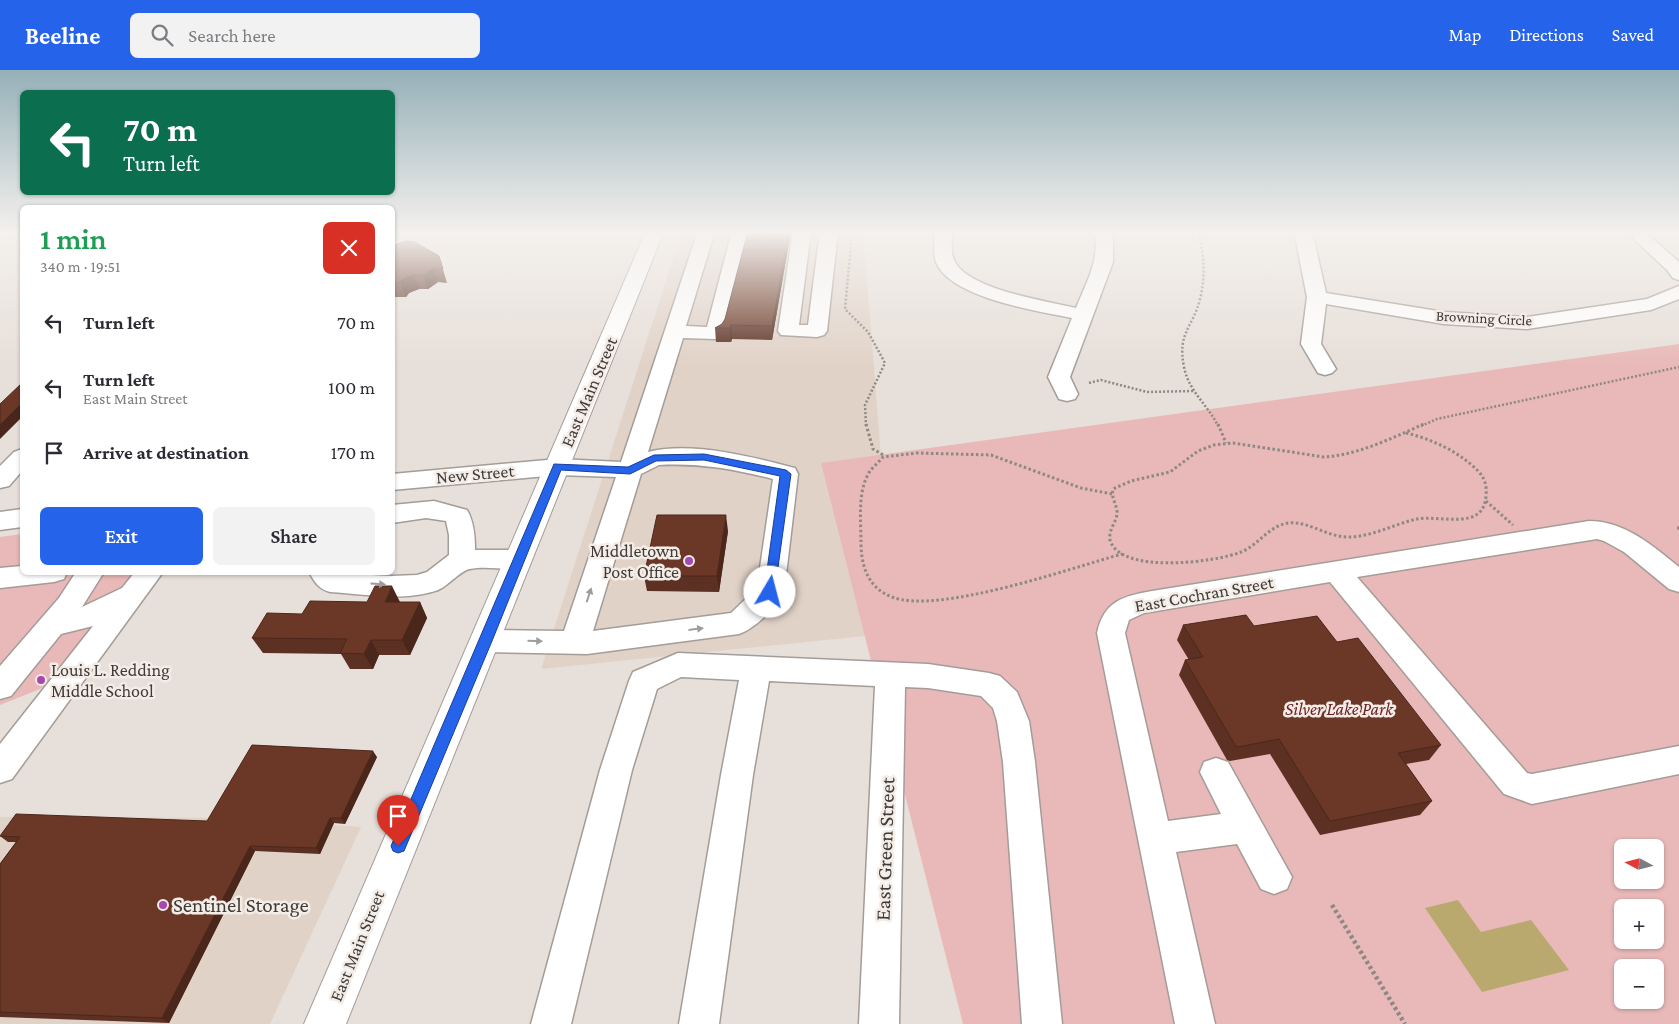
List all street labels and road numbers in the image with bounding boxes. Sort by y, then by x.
street label: Browning Circle [1435,307,1533,330]
street label: East Main Street [557,333,622,450]
street label: New Street [435,461,516,487]
street label: East Cochran Street [1133,572,1276,616]
street label: East Green Street [871,776,900,921]
street label: East Main Street [326,887,389,1004]

